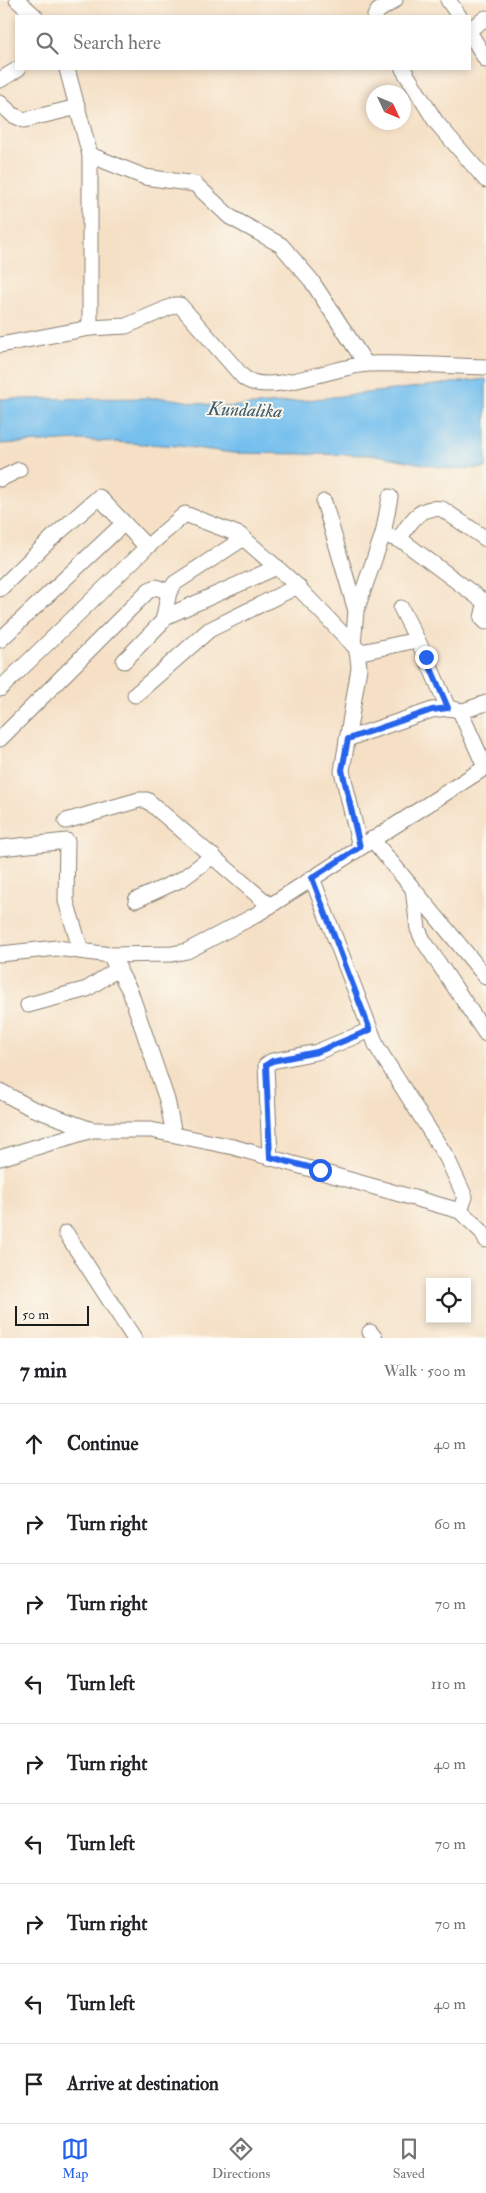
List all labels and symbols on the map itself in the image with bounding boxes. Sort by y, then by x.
north arrow [366,85,411,130]
water label: Kundalika [206,397,283,423]
route end [415,646,438,669]
route start [309,1159,332,1182]
scale bar [15,1303,89,1326]

